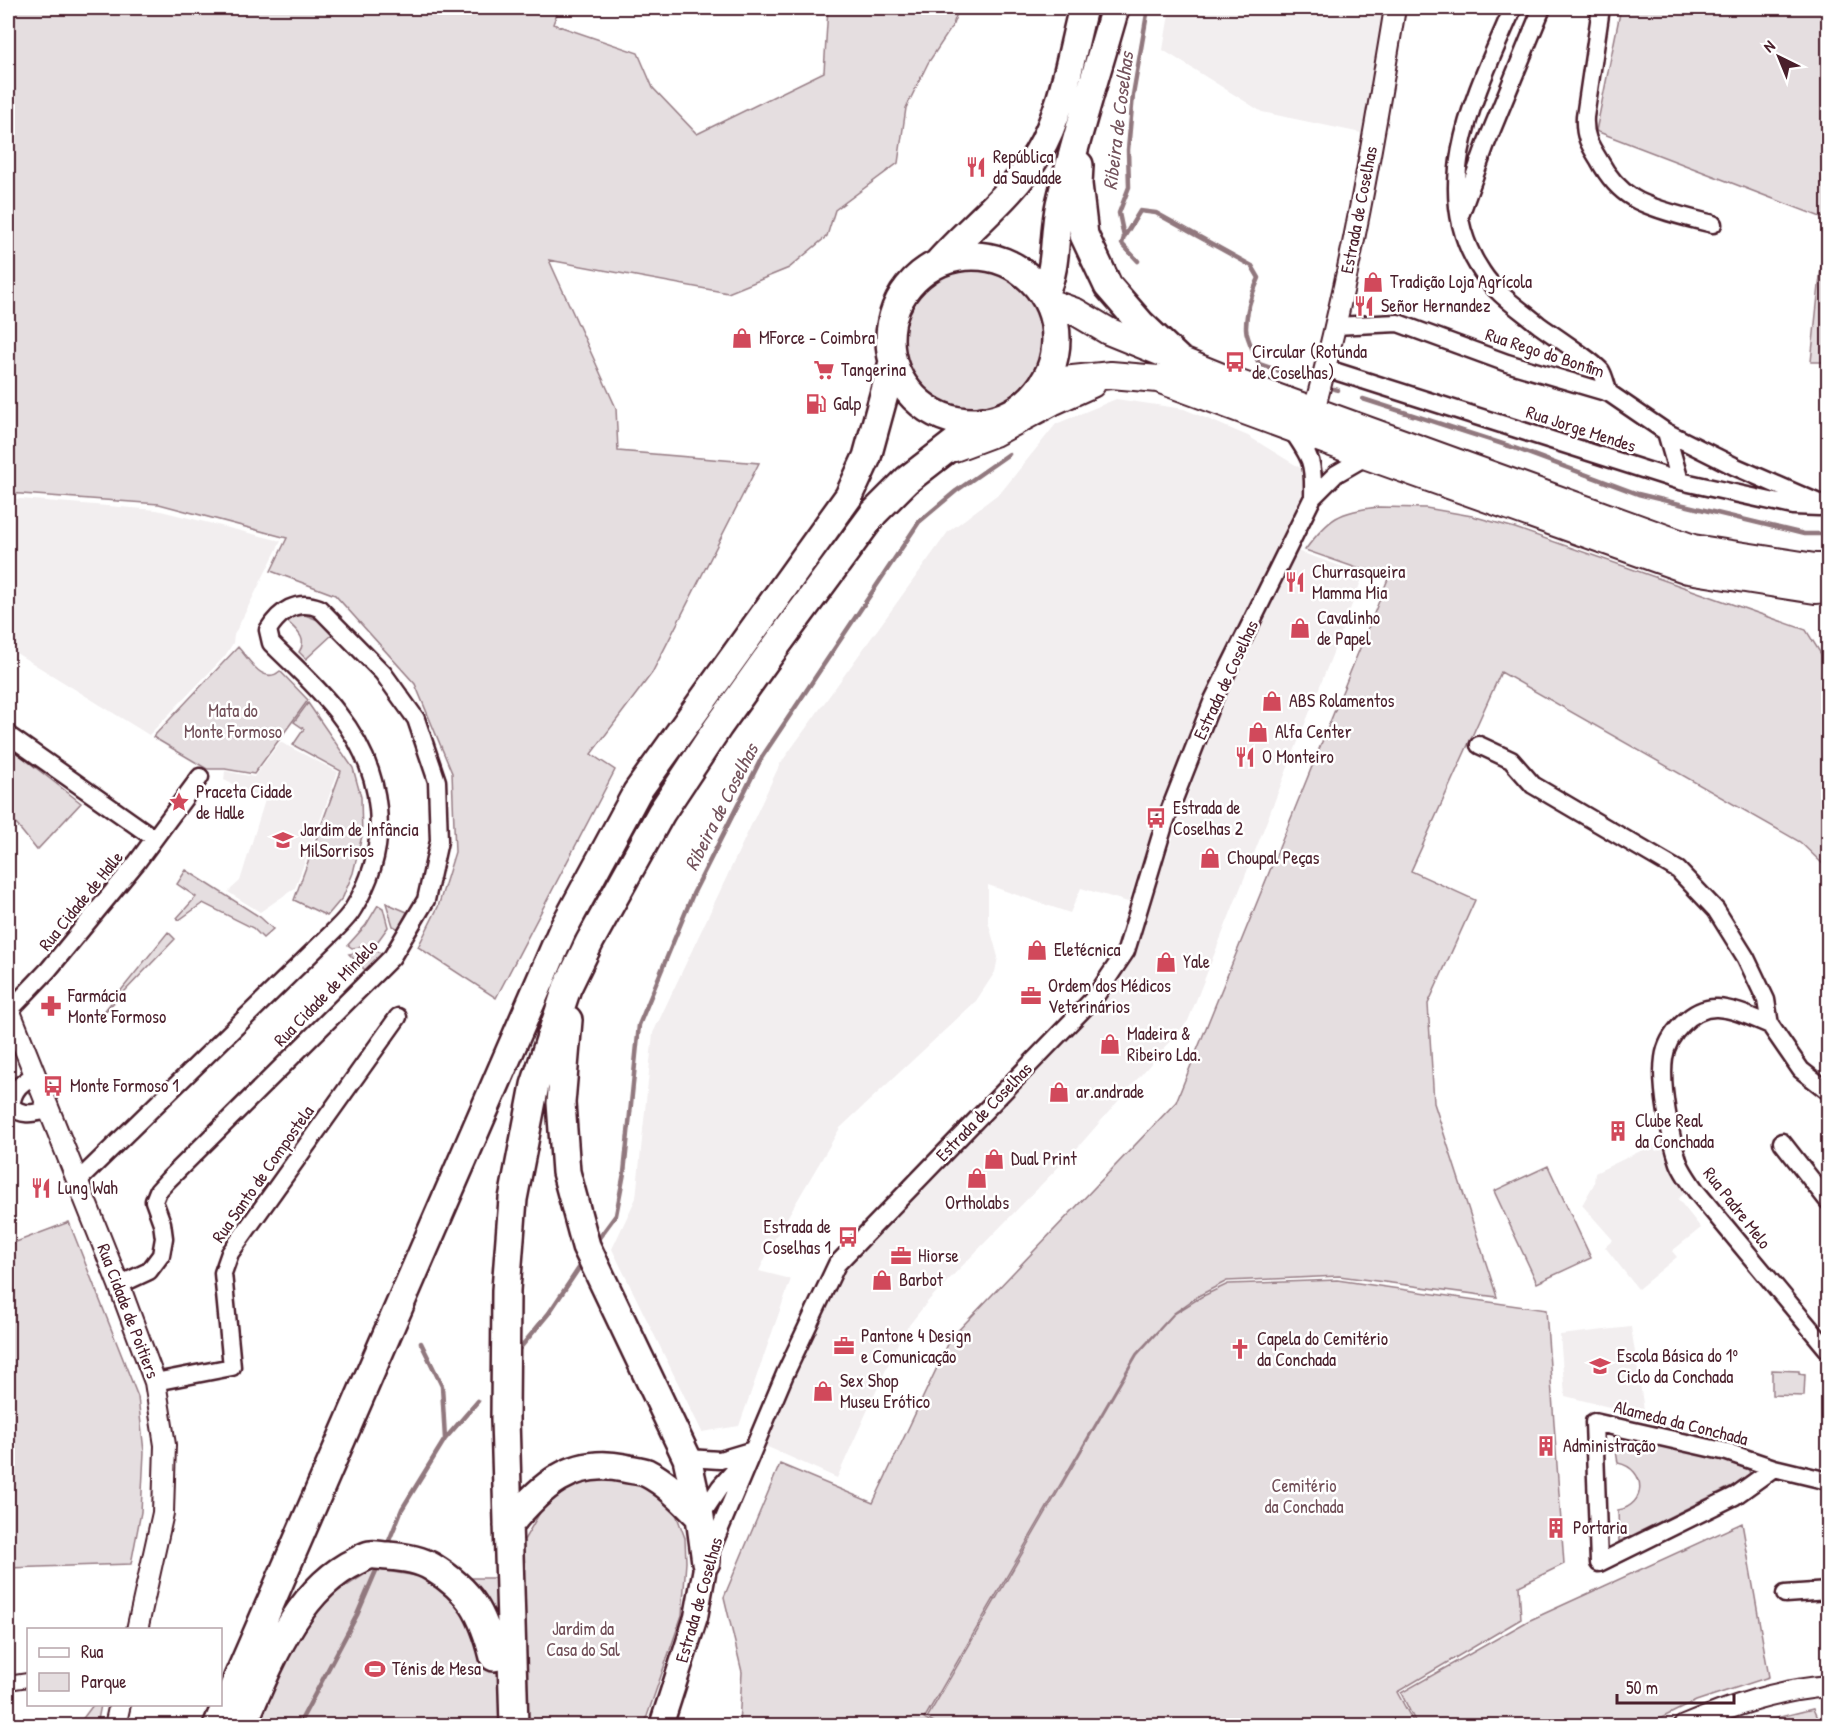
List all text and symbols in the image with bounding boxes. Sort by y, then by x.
north arrow [1749,27,1809,87]
text: N [1758,35,1780,57]
water label: Ribeira de Coselhas [1096,48,1140,191]
place label: República da Saudade [993,144,1062,190]
street label: Estrada de Coselhas [1334,144,1383,276]
restaurant icon: República da Saudade [964,155,988,179]
place label: Tradição Loja Agrícola [1390,269,1532,294]
shop icon: Tradição Loja Agrícola [1361,270,1385,294]
place label: Señor Hernandez [1381,293,1491,318]
restaurant icon: Señor Hernandez [1352,294,1376,318]
street label: Rua Rego do Bonfim [1482,322,1608,384]
place label: MForce - Coimbra [759,325,875,350]
shop icon: MForce - Coimbra [730,326,754,350]
place label: Circular (Rotunda de Coselhas) [1252,339,1367,385]
bus stop icon: Circular (Rotunda de Coselhas) [1223,350,1247,374]
place label: Tangerina [841,357,906,382]
supermarket icon: Tangerina [812,358,836,382]
place label: Galp [833,391,861,416]
fuel station icon: Galp [804,392,828,416]
street label: Rua Jorge Mendes [1523,399,1639,458]
place label: Churrasqueira Mamma Mia [1312,559,1405,605]
restaurant icon: Churrasqueira Mamma Mia [1283,570,1307,594]
place label: Cavalinho de Papel [1317,605,1380,651]
street label: Estrada de Coselhas [1187,616,1264,744]
shop icon: Cavalinho de Papel [1288,616,1312,640]
place label: ABS Rolamentos [1289,688,1395,713]
shop icon: ABS Rolamentos [1260,689,1284,713]
park label: Mata do Monte Formoso [184,698,282,744]
place label: Alfa Center [1275,719,1352,744]
shop icon: Alfa Center [1246,720,1270,744]
water label: Ribeira de Coselhas [677,737,765,875]
place label: O Monteiro [1262,744,1334,769]
restaurant icon: O Monteiro [1233,745,1257,769]
place label: Praceta Cidade de Halle [196,779,292,825]
place icon: Praceta Cidade de Halle [167,790,191,814]
place label: Estrada de Coselhas 2 [1173,795,1244,841]
bus stop icon: Estrada de Coselhas 2 [1144,806,1168,830]
place label: Jardim de Infância MilSorrisos [300,817,419,863]
school or university icon: Jardim de Infância MilSorrisos [271,828,295,852]
place label: Choupal Peças [1227,845,1319,870]
street label: Rua Cidade de Halle [33,846,129,956]
shop icon: Choupal Peças [1198,846,1222,870]
street label: Rua Cidade de Mindelo [268,934,383,1052]
place label: Eletécnica [1054,937,1120,962]
shop icon: Eletécnica [1025,938,1049,962]
place label: Yale [1183,949,1210,974]
shop icon: Yale [1154,950,1178,974]
place label: Ordem dos Médicos Veterinários [1048,973,1171,1019]
place label: Farmácia Monte Formoso [67,983,166,1029]
office icon: Ordem dos Médicos Veterinários [1019,984,1043,1008]
pharmacy icon: Farmácia Monte Formoso [39,994,63,1018]
place label: Madeira & Ribeiro Lda. [1127,1021,1201,1067]
shop icon: Madeira & Ribeiro Lda. [1098,1032,1122,1056]
street label: Estrada de Coselhas [930,1056,1038,1167]
place label: Monte Formoso 1 [70,1073,179,1098]
bus stop icon: Monte Formoso 1 [41,1074,65,1098]
place label: ar.andrade [1076,1079,1144,1104]
shop icon: ar.andrade [1047,1080,1071,1104]
street label: Rua Santo de Compostela [206,1100,319,1247]
place label: Clube Real da Conchada [1635,1108,1714,1154]
building icon: Clube Real da Conchada [1606,1119,1630,1143]
place label: Dual Print [1011,1146,1077,1171]
shop icon: Dual Print [982,1147,1006,1171]
street label: Rua Padre Melo [1698,1162,1777,1254]
shop icon: Ortholabs [965,1166,989,1190]
place label: Lung Wah [58,1175,118,1200]
restaurant icon: Lung Wah [29,1176,53,1200]
place label: Ortholabs [945,1190,1009,1215]
place label: Estrada de Coselhas 1 [763,1214,831,1260]
bus stop icon: Estrada de Coselhas 1 [836,1225,860,1249]
street label: Rua Cidade de Poitiers [91,1240,166,1382]
place label: Hiorse [918,1243,959,1268]
office icon: Hiorse [889,1244,913,1268]
place label: Barbot [899,1267,944,1292]
shop icon: Barbot [870,1268,894,1292]
place label: Pantone 4 Design e Comunicação [861,1323,971,1369]
place label: Capela do Cemitério da Conchada [1257,1326,1388,1372]
office icon: Pantone 4 Design e Comunicação [832,1334,856,1358]
church icon: Capela do Cemitério da Conchada [1228,1337,1252,1361]
place label: Escola Básica do 1º Ciclo da Conchada [1617,1343,1738,1389]
school or university icon: Escola Básica do 1º Ciclo da Conchada [1588,1354,1612,1378]
place label: Sex Shop Museu Erótico [840,1368,930,1414]
shop icon: Sex Shop Museu Erótico [811,1379,835,1403]
street label: Alameda da Conchada [1611,1394,1751,1451]
place label: Administração [1563,1433,1656,1458]
building icon: Administração [1534,1434,1558,1458]
park label: Cemitério da Conchada [1264,1473,1344,1519]
place label: Portaria [1573,1515,1627,1540]
building icon: Portaria [1544,1516,1568,1540]
street label: Estrada de Coselhas [669,1534,728,1665]
park label: Jardim da Casa do Sal [546,1616,620,1662]
legend [27,1628,222,1706]
text: Rua [81,1639,103,1664]
place label: Ténis de Mesa [392,1656,481,1681]
sports icon: Ténis de Mesa [363,1657,387,1681]
scale bar [1617,1667,1734,1705]
text: Parque [81,1669,126,1694]
text: 50 m [1626,1675,1658,1700]

